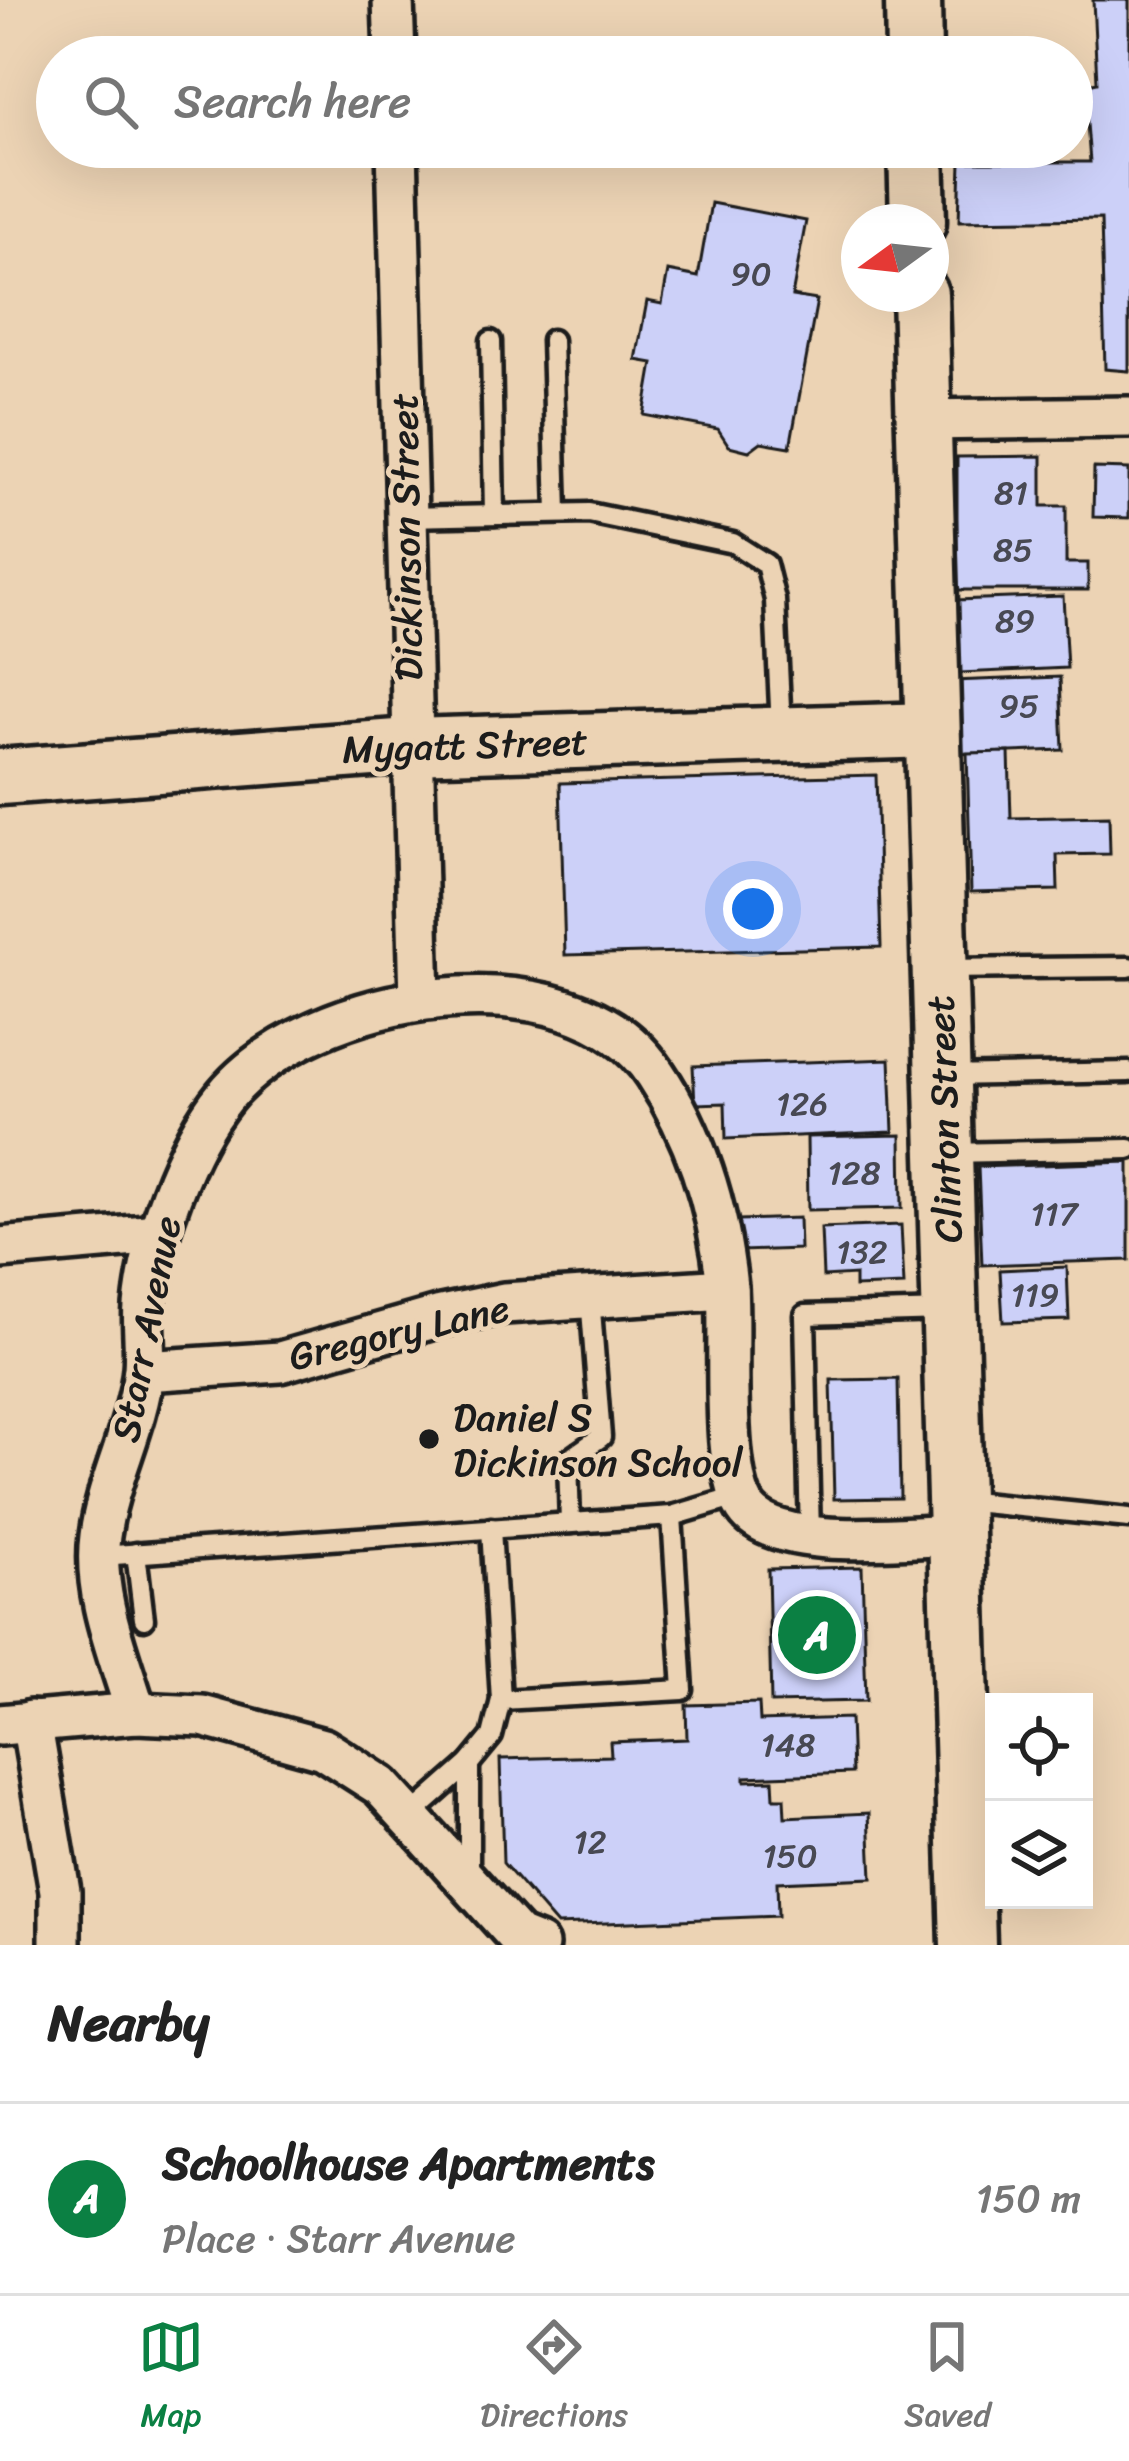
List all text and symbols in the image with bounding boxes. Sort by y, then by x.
search box [36,36,1093,168]
text: Search here [174,62,411,142]
icon: search [78,69,144,135]
north arrow [841,204,949,312]
house number: 90 [730,245,772,303]
street label: Dickinson Street [369,392,443,682]
house number: 81 [994,464,1028,522]
house number: 85 [993,521,1033,579]
house number: 89 [995,592,1035,650]
house number: 95 [999,677,1039,735]
street label: Mygatt Street [341,706,589,784]
your location [723,879,783,939]
street label: Clinton Street [905,994,983,1244]
house number: 126 [776,1075,828,1133]
house number: 128 [827,1144,881,1202]
house number: 117 [1030,1185,1080,1243]
street label: Starr Avenue [90,1210,202,1448]
house number: 132 [836,1223,888,1281]
house number: 119 [1011,1266,1059,1324]
street label: Gregory Lane [282,1273,516,1391]
place label: Daniel S Dickinson School [453,1383,744,1497]
marker: Daniel S Dickinson School [416,1426,442,1452]
pin: A [778,1590,856,1680]
map controls [985,1693,1093,1909]
button: locate [985,1693,1093,1801]
house number: 148 [761,1716,815,1774]
button: layers [985,1801,1093,1909]
house number: 12 [573,1813,607,1871]
house number: 150 [762,1827,818,1885]
text: Nearby [48,1978,209,2068]
text: Schoolhouse Apartments [162,2124,654,2204]
text: A [74,2164,100,2233]
text: 150 m [976,2164,1081,2233]
text: Place · Starr Avenue [162,2204,516,2273]
tab: Map [138,2314,204,2444]
tab: Directions [480,2314,628,2444]
tab: Saved [904,2314,991,2444]

